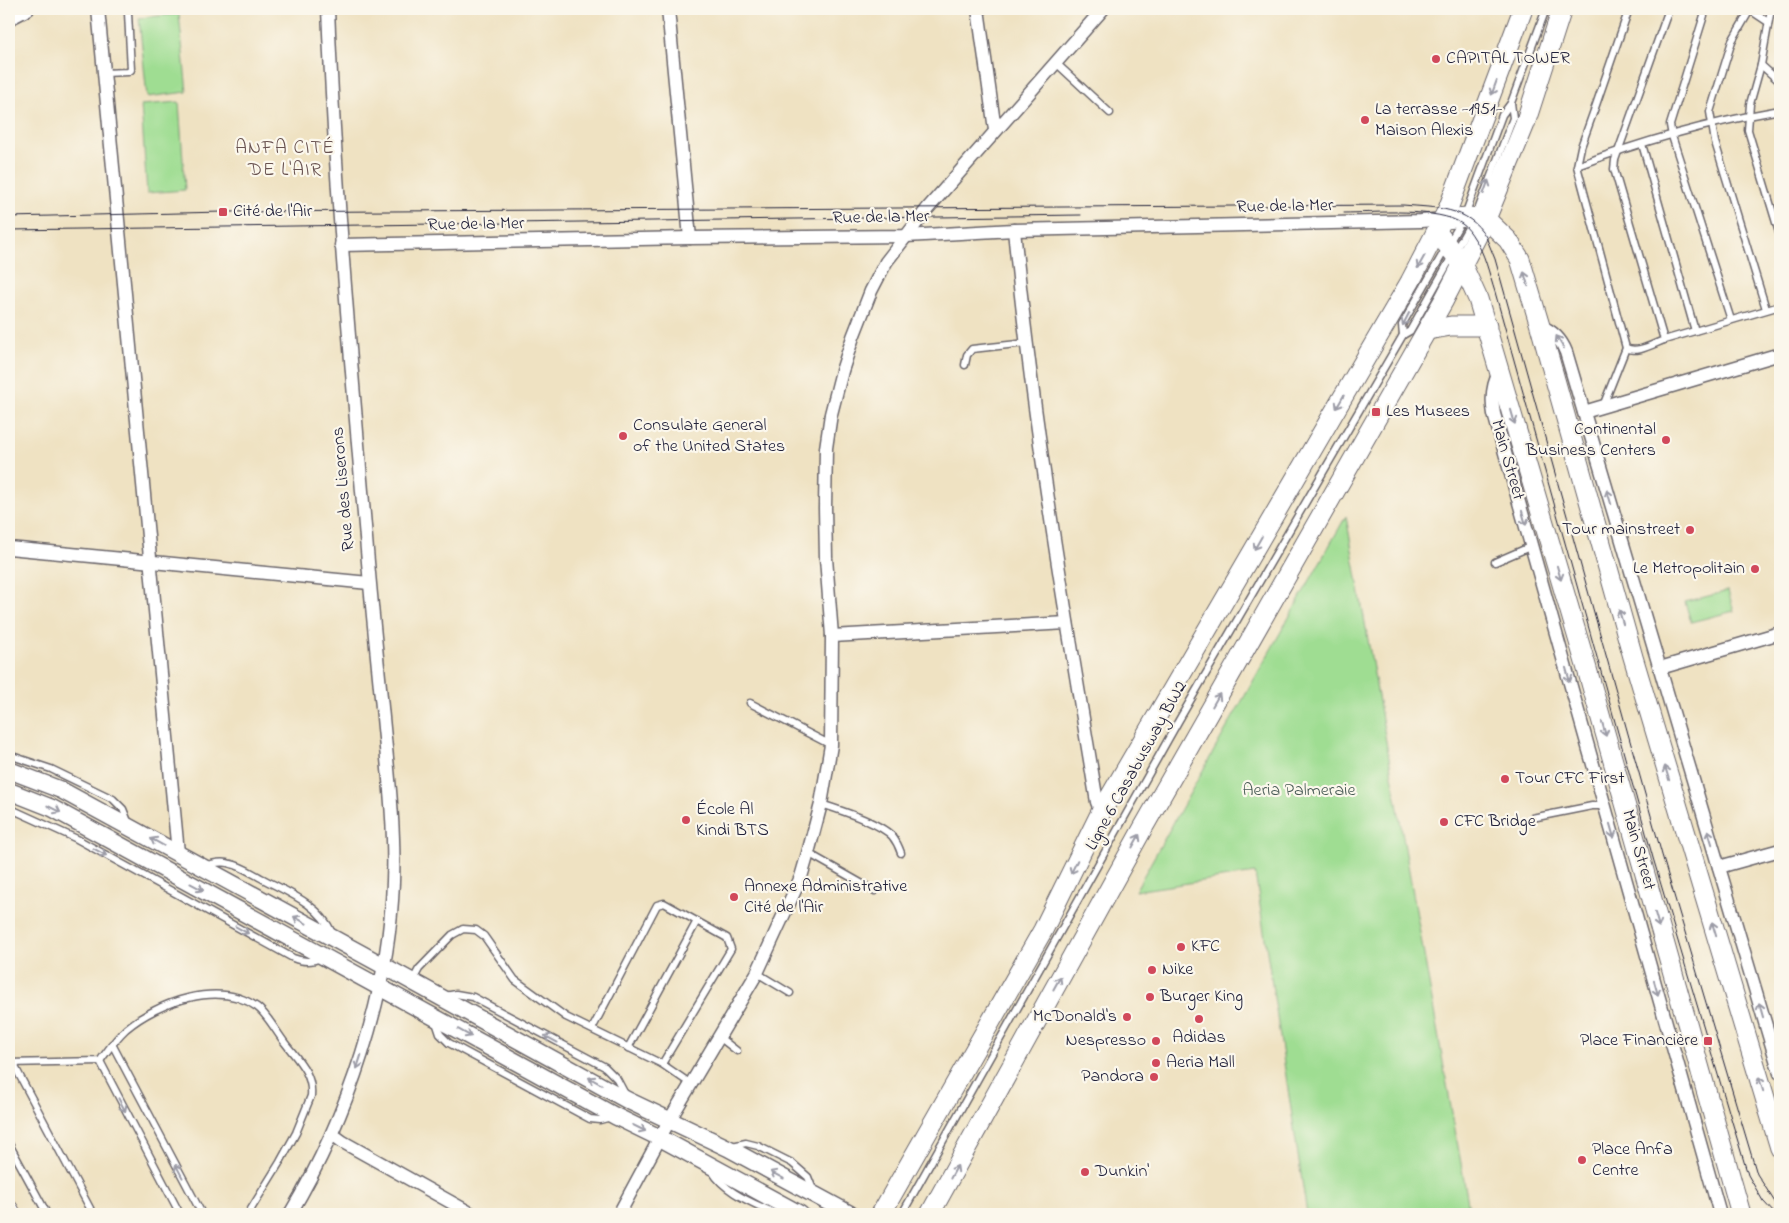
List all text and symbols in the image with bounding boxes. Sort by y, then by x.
place label: CAPITAL TOWER [1446,46,1570,72]
marker: CAPITAL TOWER [1430,53,1442,65]
one-way arrow [1489,79,1499,95]
place label: La terrasse -1951- Maison Alexis [1375,97,1503,144]
marker: La terrasse -1951- Maison Alexis [1359,114,1371,126]
district label: ANFA CITÉ DE L'AIR [235,135,335,184]
one-way arrow [1482,180,1491,196]
street label: Rue de la Mer [1236,193,1334,221]
place label: Cité de l'Air [233,199,313,225]
street label: Rue de la Mer [832,204,930,232]
marker: Cité de l'Air [217,206,229,218]
street label: Rue de la Mer [427,211,525,239]
one-way arrow [1416,254,1426,269]
one-way arrow [1521,271,1531,287]
one-way arrow [1401,311,1410,326]
one-way arrow [1555,336,1565,350]
one-way arrow [1334,395,1344,409]
place label: Les Musees [1386,399,1470,425]
marker: Les Musees [1370,406,1382,418]
one-way arrow [1509,409,1519,425]
place label: Consulate General of the United States [633,413,785,460]
street label: Main Street [1483,417,1531,503]
place label: Continental Business Centers [1525,417,1656,464]
street label: Rue des Liserons [326,426,362,552]
marker: Consulate General of the United States [617,430,629,442]
marker: Continental Business Centers [1660,434,1672,446]
one-way arrow [1603,489,1613,505]
one-way arrow [1519,510,1529,526]
place label: Tour mainstreet [1562,517,1680,543]
marker: Tour mainstreet [1684,524,1696,536]
one-way arrow [1252,535,1262,549]
place label: Le Metropolitain [1633,556,1745,582]
marker: Le Metropolitain [1749,563,1761,575]
one-way arrow [1554,565,1564,581]
one-way arrow [1616,610,1626,626]
one-way arrow [1564,666,1573,682]
street label: Ligne 6 Casabusway BW2 [1080,676,1195,856]
one-way arrow [1212,693,1222,707]
one-way arrow [1600,721,1609,737]
place label: Tour CFC First [1515,766,1624,792]
one-way arrow [1662,766,1672,782]
marker: Tour CFC First [1499,773,1511,785]
park label: Aeria Palmeraie [1243,778,1356,804]
place label: École Al Kindi BTS [696,797,769,844]
one-way arrow [46,805,61,814]
street label: Main Street [1614,807,1662,893]
place label: CFC Bridge [1454,809,1537,836]
marker: École Al Kindi BTS [680,814,692,826]
marker: CFC Bridge [1438,816,1450,828]
one-way arrow [1608,823,1617,839]
one-way arrow [1705,830,1715,846]
one-way arrow [1131,833,1141,848]
one-way arrow [150,837,165,847]
one-way arrow [93,847,107,857]
one-way arrow [1069,859,1078,874]
place label: Annexe Administrative Cité de l'Air [744,874,908,921]
one-way arrow [189,882,203,892]
marker: Annexe Administrative Cité de l'Air [728,891,740,903]
one-way arrow [1653,911,1663,927]
one-way arrow [293,915,308,924]
one-way arrow [1709,921,1718,937]
one-way arrow [235,925,250,935]
place label: KFC [1191,934,1220,960]
marker: KFC [1175,941,1187,953]
place label: Nike [1162,957,1194,983]
marker: Nike [1146,964,1158,976]
one-way arrow [1053,976,1063,991]
one-way arrow [1652,979,1661,995]
place label: Burger King [1159,984,1243,1011]
marker: Burger King [1144,991,1156,1003]
one-way arrow [1756,1002,1766,1018]
place label: McDonald's [1033,1004,1117,1030]
marker: McDonald's [1121,1011,1133,1023]
marker: Adidas [1193,1013,1205,1025]
place label: Adidas [1172,1025,1226,1051]
place label: Nespresso [1066,1028,1146,1054]
place label: Place Financière [1580,1028,1699,1054]
one-way arrow [458,1029,472,1039]
one-way arrow [544,1033,559,1043]
marker: Nespresso [1150,1035,1162,1047]
marker: Place Financière [1702,1035,1714,1047]
place label: Aeria Mall [1166,1050,1235,1076]
one-way arrow [354,1053,363,1069]
marker: Aeria Mall [1150,1057,1162,1069]
place label: Pandora [1081,1064,1144,1090]
marker: Pandora [1148,1071,1160,1083]
one-way arrow [588,1076,602,1086]
one-way arrow [1756,1077,1766,1093]
one-way arrow [118,1097,128,1111]
one-way arrow [631,1124,646,1133]
place label: Place Anfa Centre [1592,1137,1673,1184]
marker: Place Anfa Centre [1576,1154,1588,1166]
place label: Dunkin' [1094,1159,1149,1185]
one-way arrow [174,1164,183,1179]
one-way arrow [949,1164,959,1179]
marker: Dunkin' [1079,1166,1091,1178]
one-way arrow [770,1169,784,1179]

